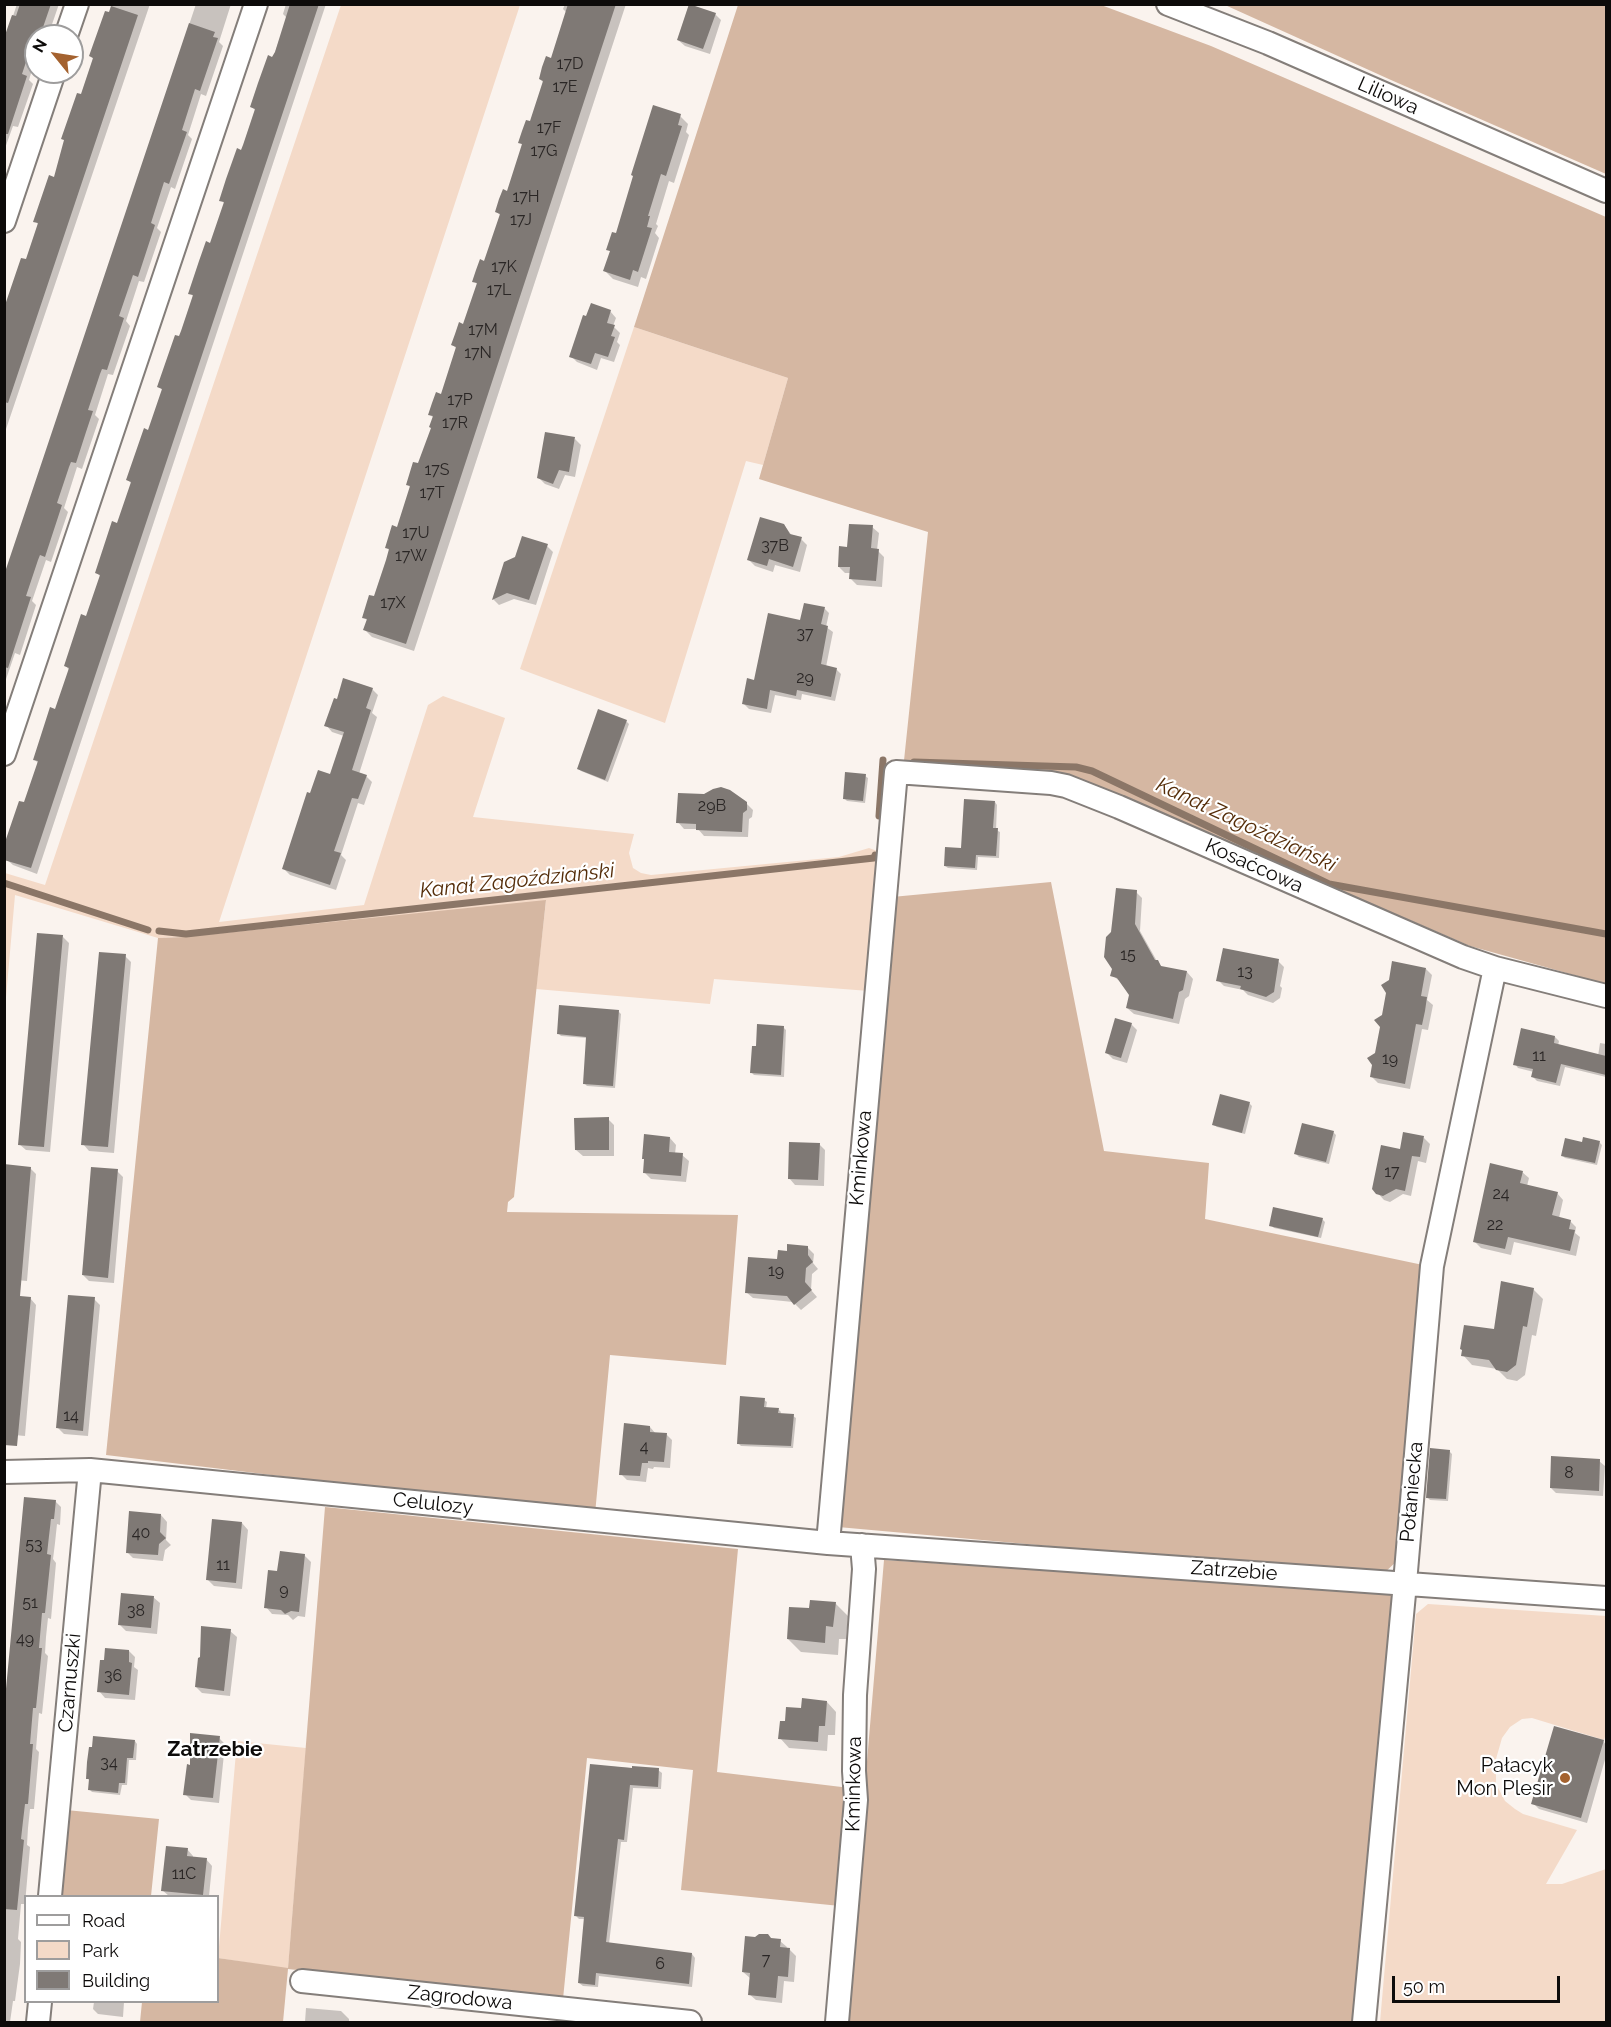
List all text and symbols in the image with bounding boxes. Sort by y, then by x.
north arrow [24,24,84,84]
text: N [28,36,51,56]
house number: 17D [557,54,583,74]
street label: Liliowa [1354,72,1422,120]
house number: 17E [552,77,578,97]
house number: 17F [537,118,561,138]
house number: 17G [531,141,557,161]
house number: 17H [512,187,540,207]
house number: 17J [510,210,532,230]
house number: 17K [491,257,517,277]
house number: 17L [487,280,511,300]
house number: 17M [468,320,498,340]
house number: 17N [464,343,492,363]
house number: 17P [447,390,473,410]
house number: 17R [442,413,468,433]
house number: 17S [424,460,450,480]
house number: 17T [420,483,444,503]
house number: 17U [402,523,430,543]
house number: 37B [761,536,789,556]
house number: 17W [395,546,427,566]
house number: 17X [380,593,406,613]
house number: 37 [796,624,814,644]
house number: 29 [796,668,814,688]
water label: Kanał Zagoździański [1152,772,1340,878]
house number: 29B [698,796,726,816]
street label: Kosaćcowa [1201,834,1307,898]
water label: Kanał Zagoździański [418,858,616,904]
house number: 15 [1120,945,1136,965]
house number: 13 [1237,962,1253,982]
house number: 11 [1532,1046,1546,1066]
house number: 19 [1382,1049,1398,1069]
street label: Kminkowa [845,1109,877,1207]
house number: 17 [1384,1162,1400,1182]
house number: 24 [1492,1184,1510,1204]
house number: 22 [1487,1215,1503,1235]
house number: 19 [768,1261,784,1281]
house number: 14 [63,1406,79,1426]
house number: 4 [640,1437,648,1457]
street label: Połaniecka [1396,1441,1428,1543]
house number: 8 [1564,1463,1574,1483]
street label: Celulozy [392,1488,474,1520]
house number: 40 [132,1523,150,1543]
house number: 53 [25,1535,43,1555]
house number: 11 [216,1555,230,1575]
street label: Zatrzebie [1190,1556,1278,1586]
house number: 9 [279,1580,289,1600]
house number: 51 [22,1593,38,1613]
house number: 38 [127,1601,145,1621]
house number: 49 [16,1629,34,1649]
street label: Czarnuszki [54,1632,86,1734]
house number: 36 [104,1666,122,1686]
street label: Kminkowa [841,1736,867,1832]
district label: Zatrzebie [167,1737,263,1763]
house number: 34 [100,1753,118,1773]
place label: Pałacyk Mon Plesir [1456,1754,1553,1801]
marker: Pałacyk Mon Plesir [1558,1771,1572,1785]
house number: 11C [172,1864,196,1884]
legend [24,1895,219,2003]
text: Road [82,1910,125,1931]
text: Park [82,1940,119,1961]
house number: 7 [762,1950,770,1970]
house number: 6 [655,1954,665,1974]
scale bar [1395,1964,1563,2002]
text: Building [82,1970,150,1991]
text: 50 m [1403,1976,1445,1997]
street label: Zagrodowa [406,1981,514,2015]

